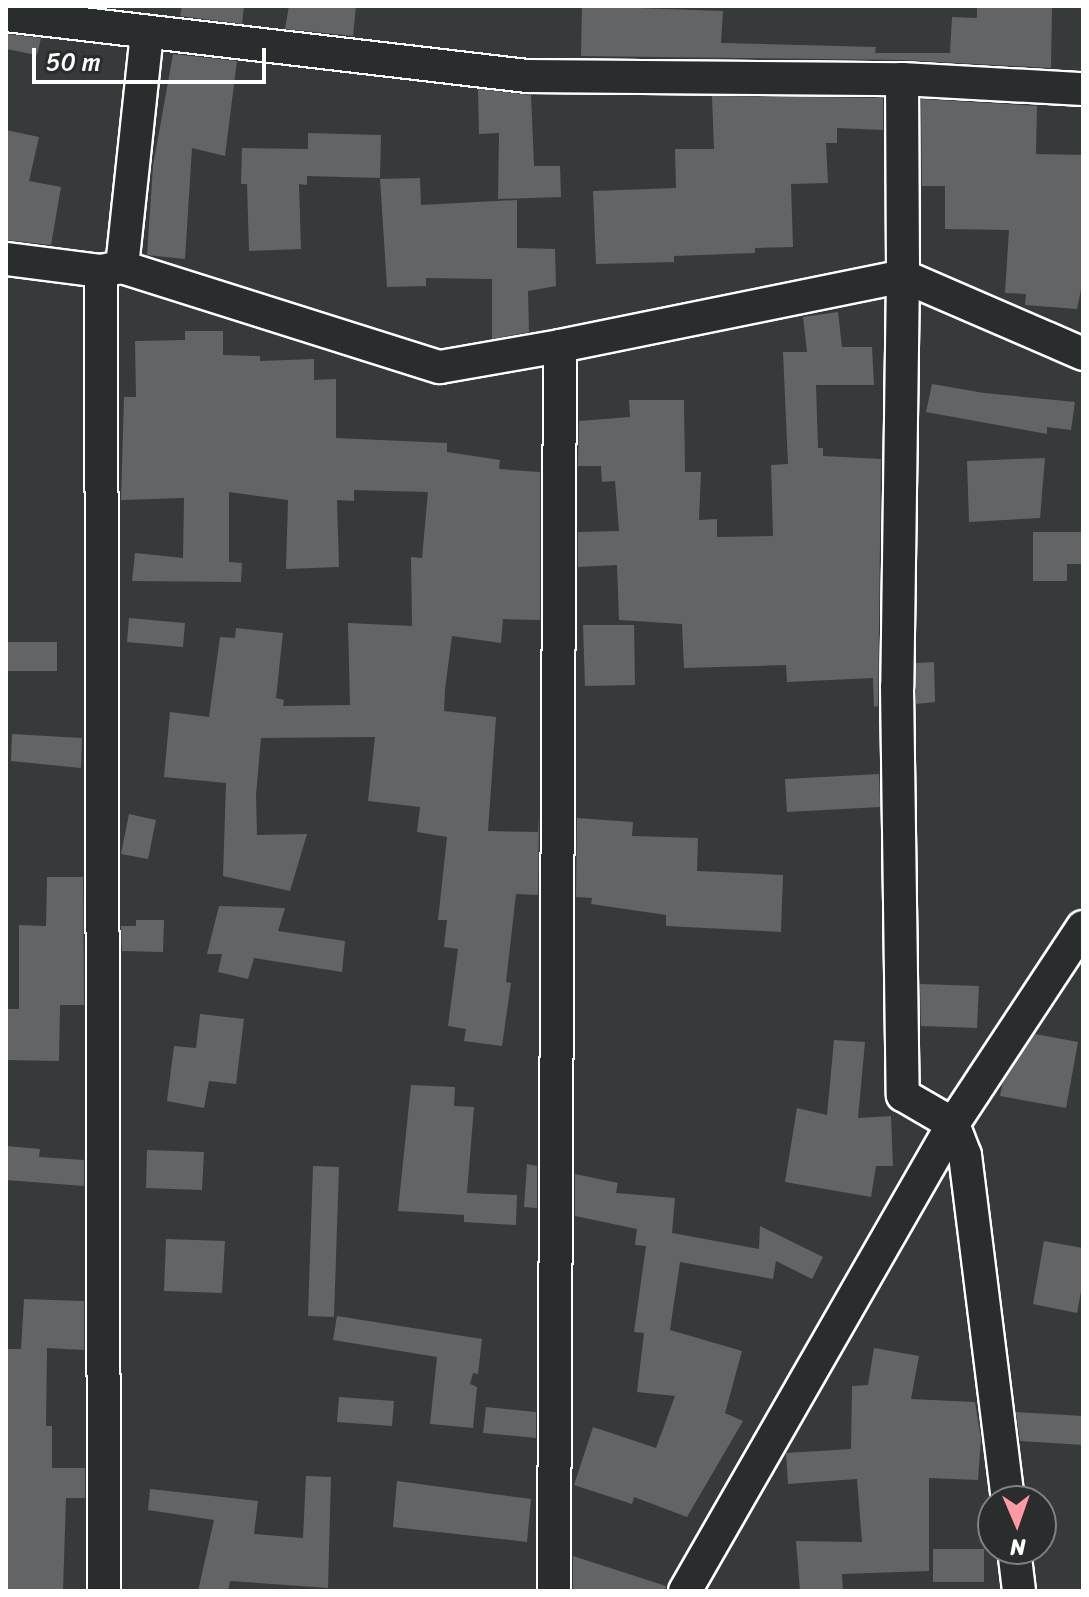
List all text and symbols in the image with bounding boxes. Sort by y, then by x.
scale bar [36,32,270,82]
text: 50 m [46,41,101,83]
north arrow [977,1485,1057,1565]
text: N [1009,1528,1026,1567]

